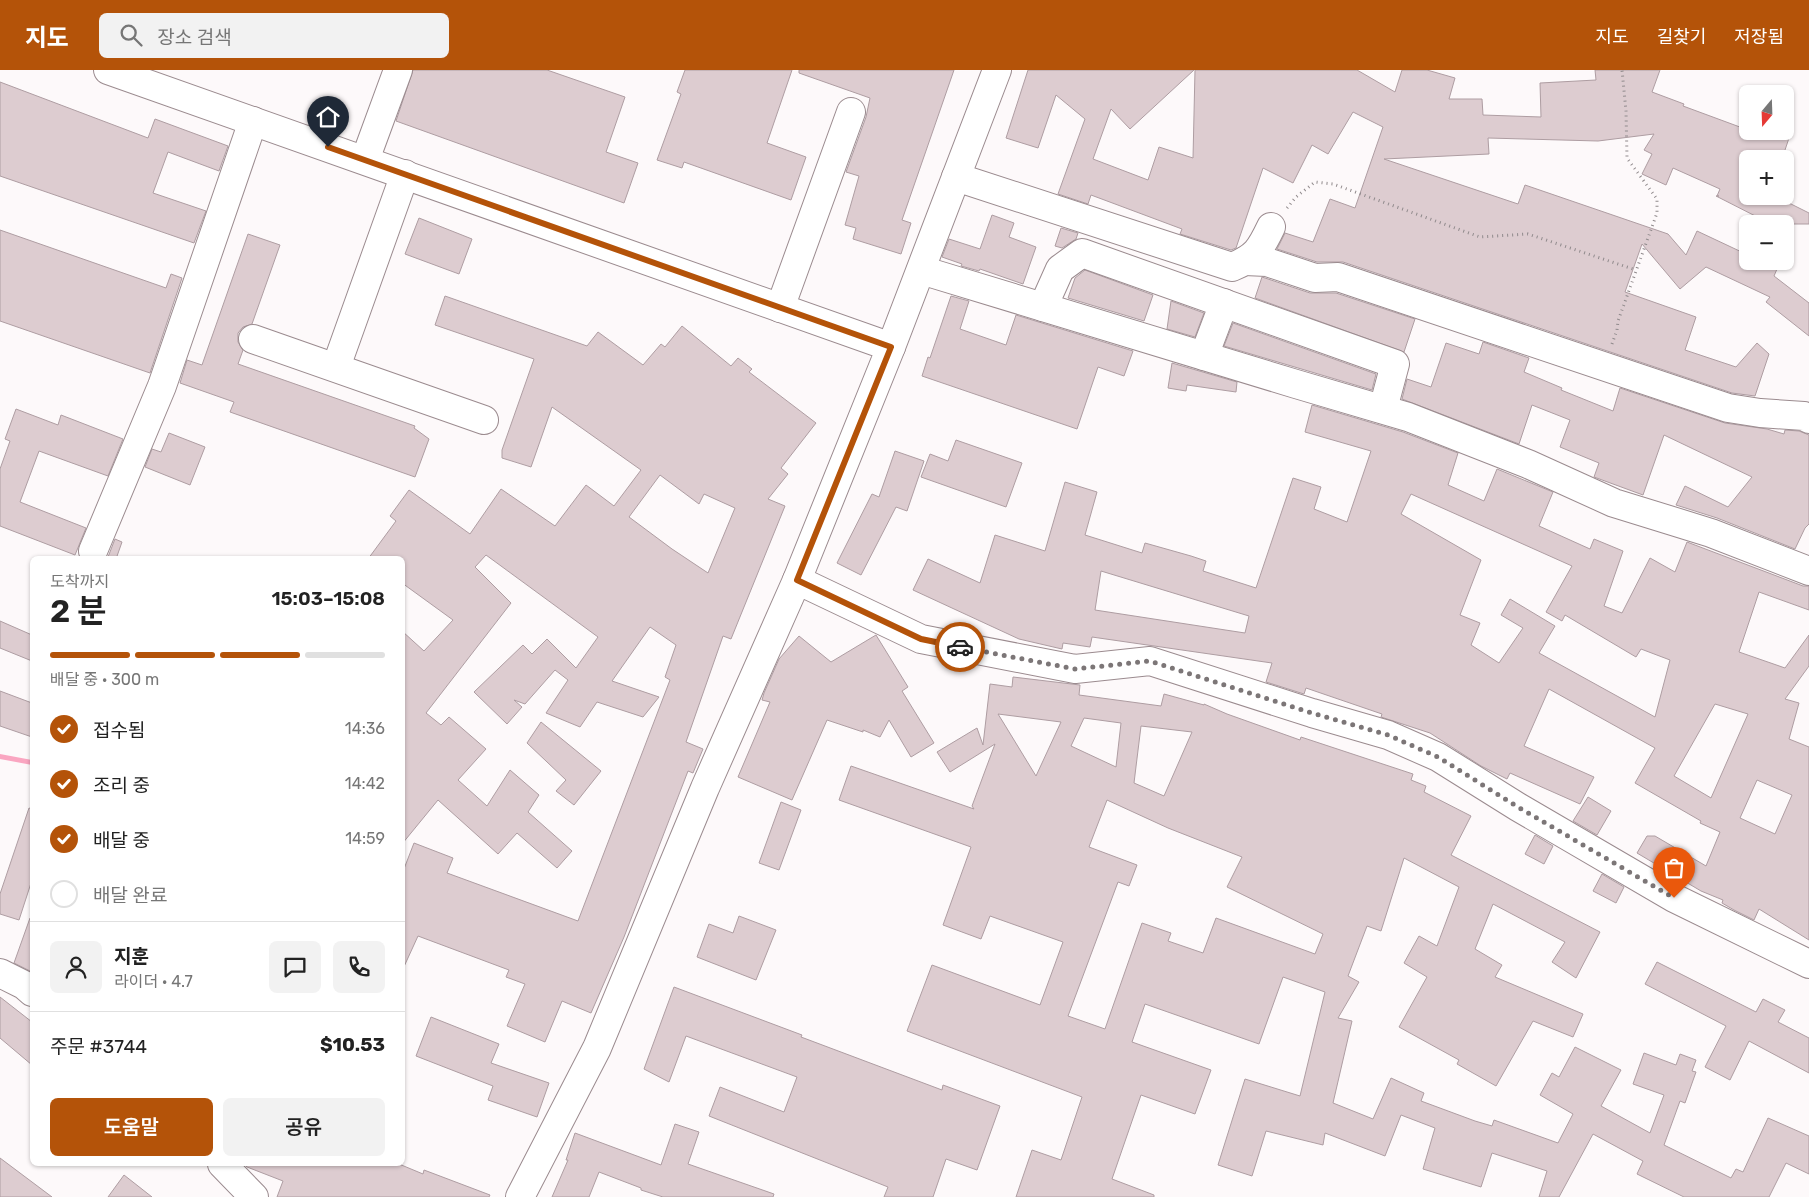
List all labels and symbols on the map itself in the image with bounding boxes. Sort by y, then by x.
north arrow [1739,85,1794,140]
pin [307,96,349,147]
courier [935,622,985,672]
pin [1653,847,1695,898]

